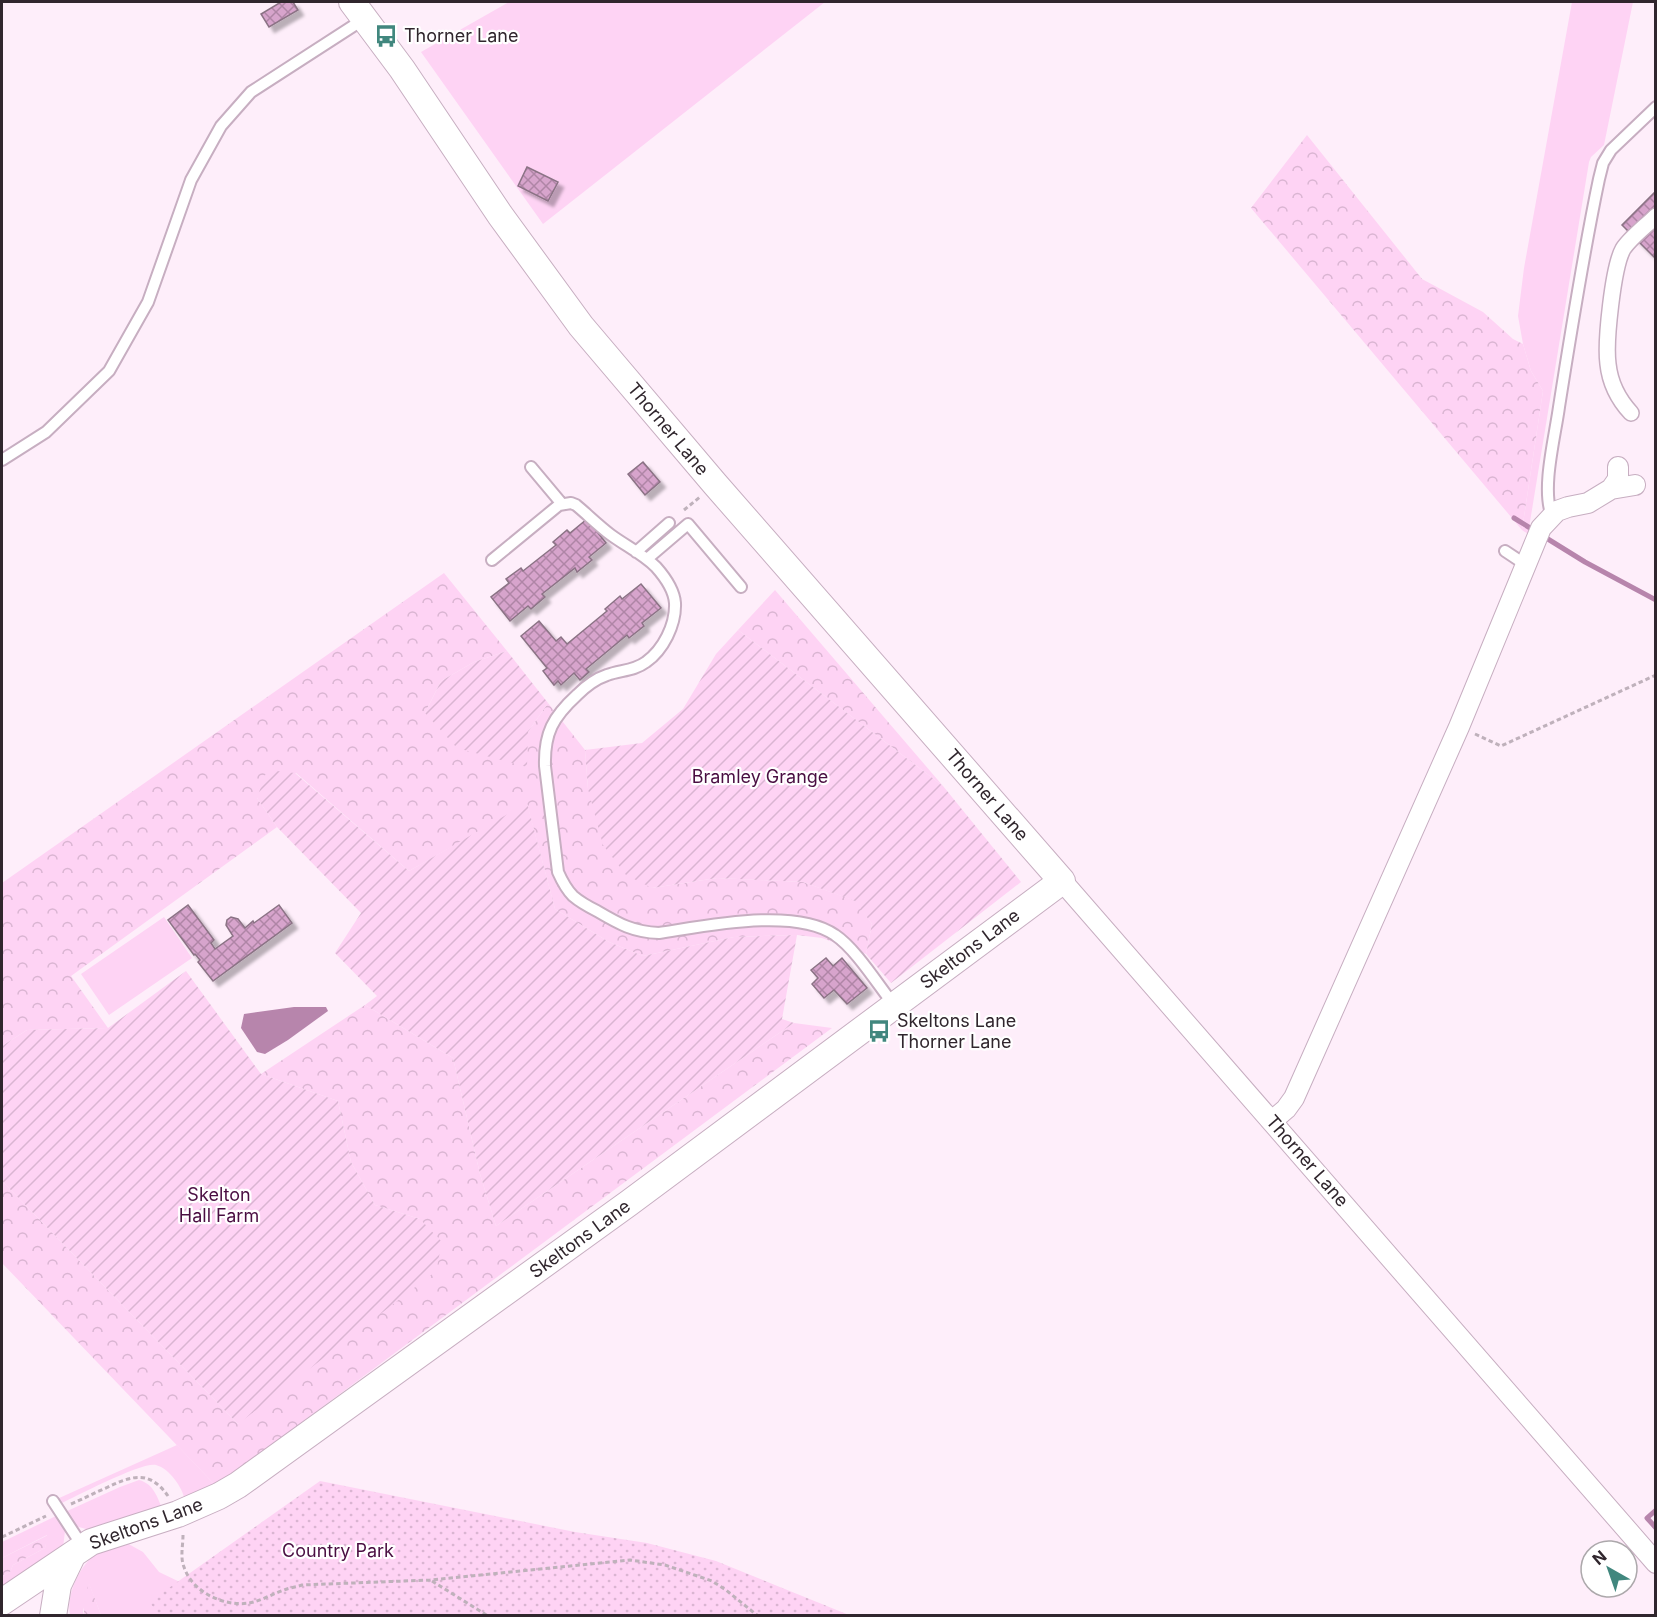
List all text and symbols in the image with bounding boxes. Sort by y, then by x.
bus stop icon: Thorner Lane [373,23,399,49]
place label: Thorner Lane [404,25,519,46]
street label: Thorner Lane [624,378,713,479]
street label: Thorner Lane [942,745,1033,845]
park label: Bramley Grange [692,766,828,787]
street label: Skeltons Lane [916,904,1024,993]
place label: Skeltons Lane Thorner Lane [897,1010,1016,1052]
bus stop icon: Skeltons Lane Thorner Lane [866,1018,892,1044]
street label: Thorner Lane [1262,1111,1353,1211]
park label: Skelton Hall Farm [179,1184,259,1226]
street label: Skeltons Lane [525,1195,634,1282]
street label: Skeltons Lane [86,1493,205,1554]
north arrow [1579,1539,1639,1599]
park label: Country Park [282,1540,394,1561]
text: N [1588,1546,1610,1569]

